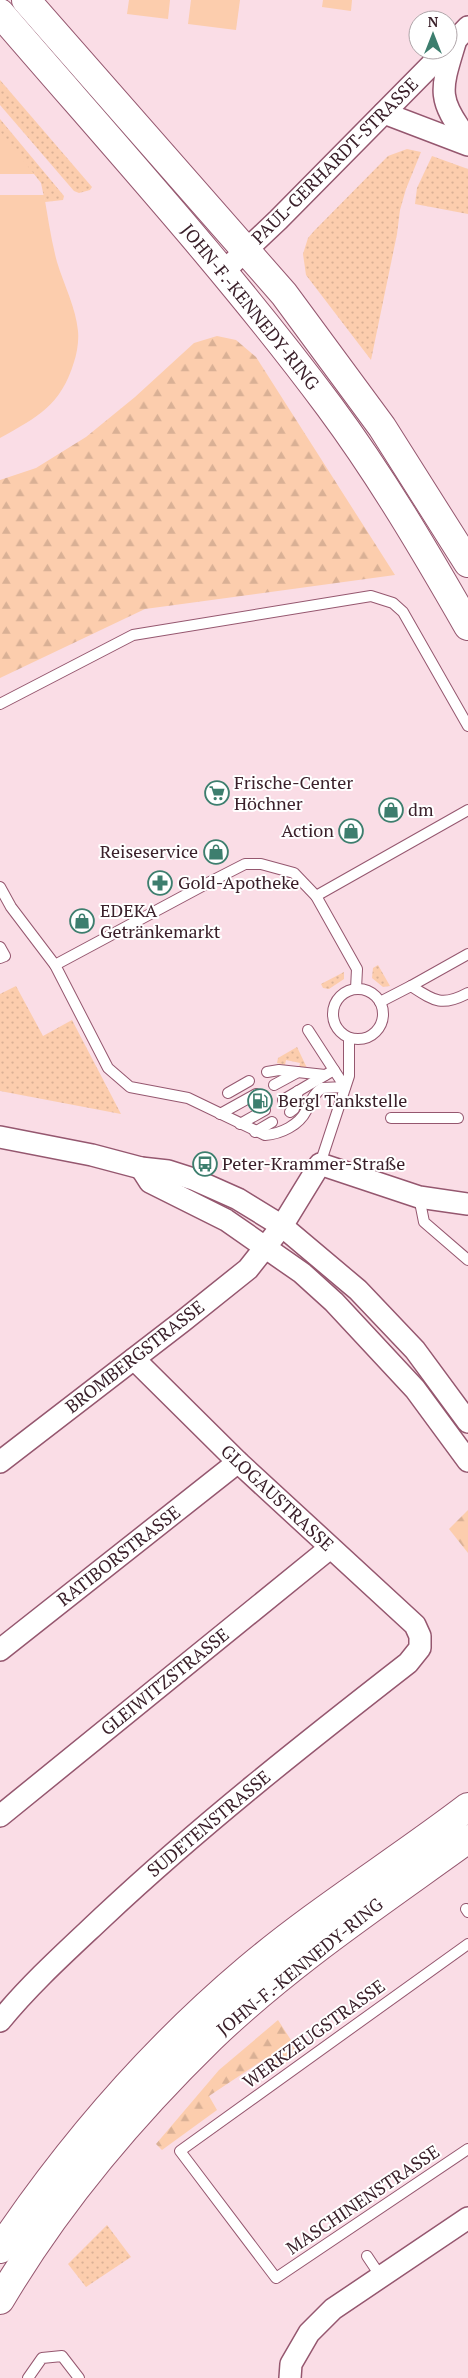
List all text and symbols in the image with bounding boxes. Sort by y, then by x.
north arrow [408,10,458,60]
text: N [428,12,439,31]
street label: PAUL-GERHARDT-STRASSE [246,72,423,249]
street label: JOHN-F.-KENNEDY-RING [176,218,326,395]
place label: Frische-Center Höchner [234,770,353,815]
supermarket icon: Frische-Center Höchner [204,780,230,806]
shop icon: dm [378,797,404,823]
place label: dm [408,797,434,821]
place label: Action [281,818,334,842]
shop icon: Action [338,818,364,844]
place label: Reiseservice [100,839,198,863]
shop icon: Reiseservice [203,839,229,865]
pharmacy icon: Gold-Apotheke [147,870,173,896]
place label: Gold-Apotheke [178,870,299,894]
place label: EDEKA Getränkemarkt [100,898,221,943]
shop icon: EDEKA Getränkemarkt [69,908,95,934]
fuel station icon: Bergl Tankstelle [247,1088,273,1114]
place label: Bergl Tankstelle [278,1088,407,1112]
bus stop icon: Peter-Krammer-Straße [192,1151,218,1177]
place label: Peter-Krammer-Straße [222,1151,405,1175]
street label: BROMBERGSTRASSE [60,1294,209,1418]
street label: GLOGAUSTRASSE [216,1439,339,1556]
street label: RATIBORSTRASSE [52,1500,185,1611]
street label: GLEIWITZSTRASSE [95,1622,233,1740]
street label: SUDETENSTRASSE [142,1765,275,1882]
street label: JOHN-F.-KENNEDY-RING [211,1891,388,2041]
street label: WERKZEUGSTRASSE [238,1973,389,2093]
street label: MASCHINENSTRASSE [281,2139,444,2259]

